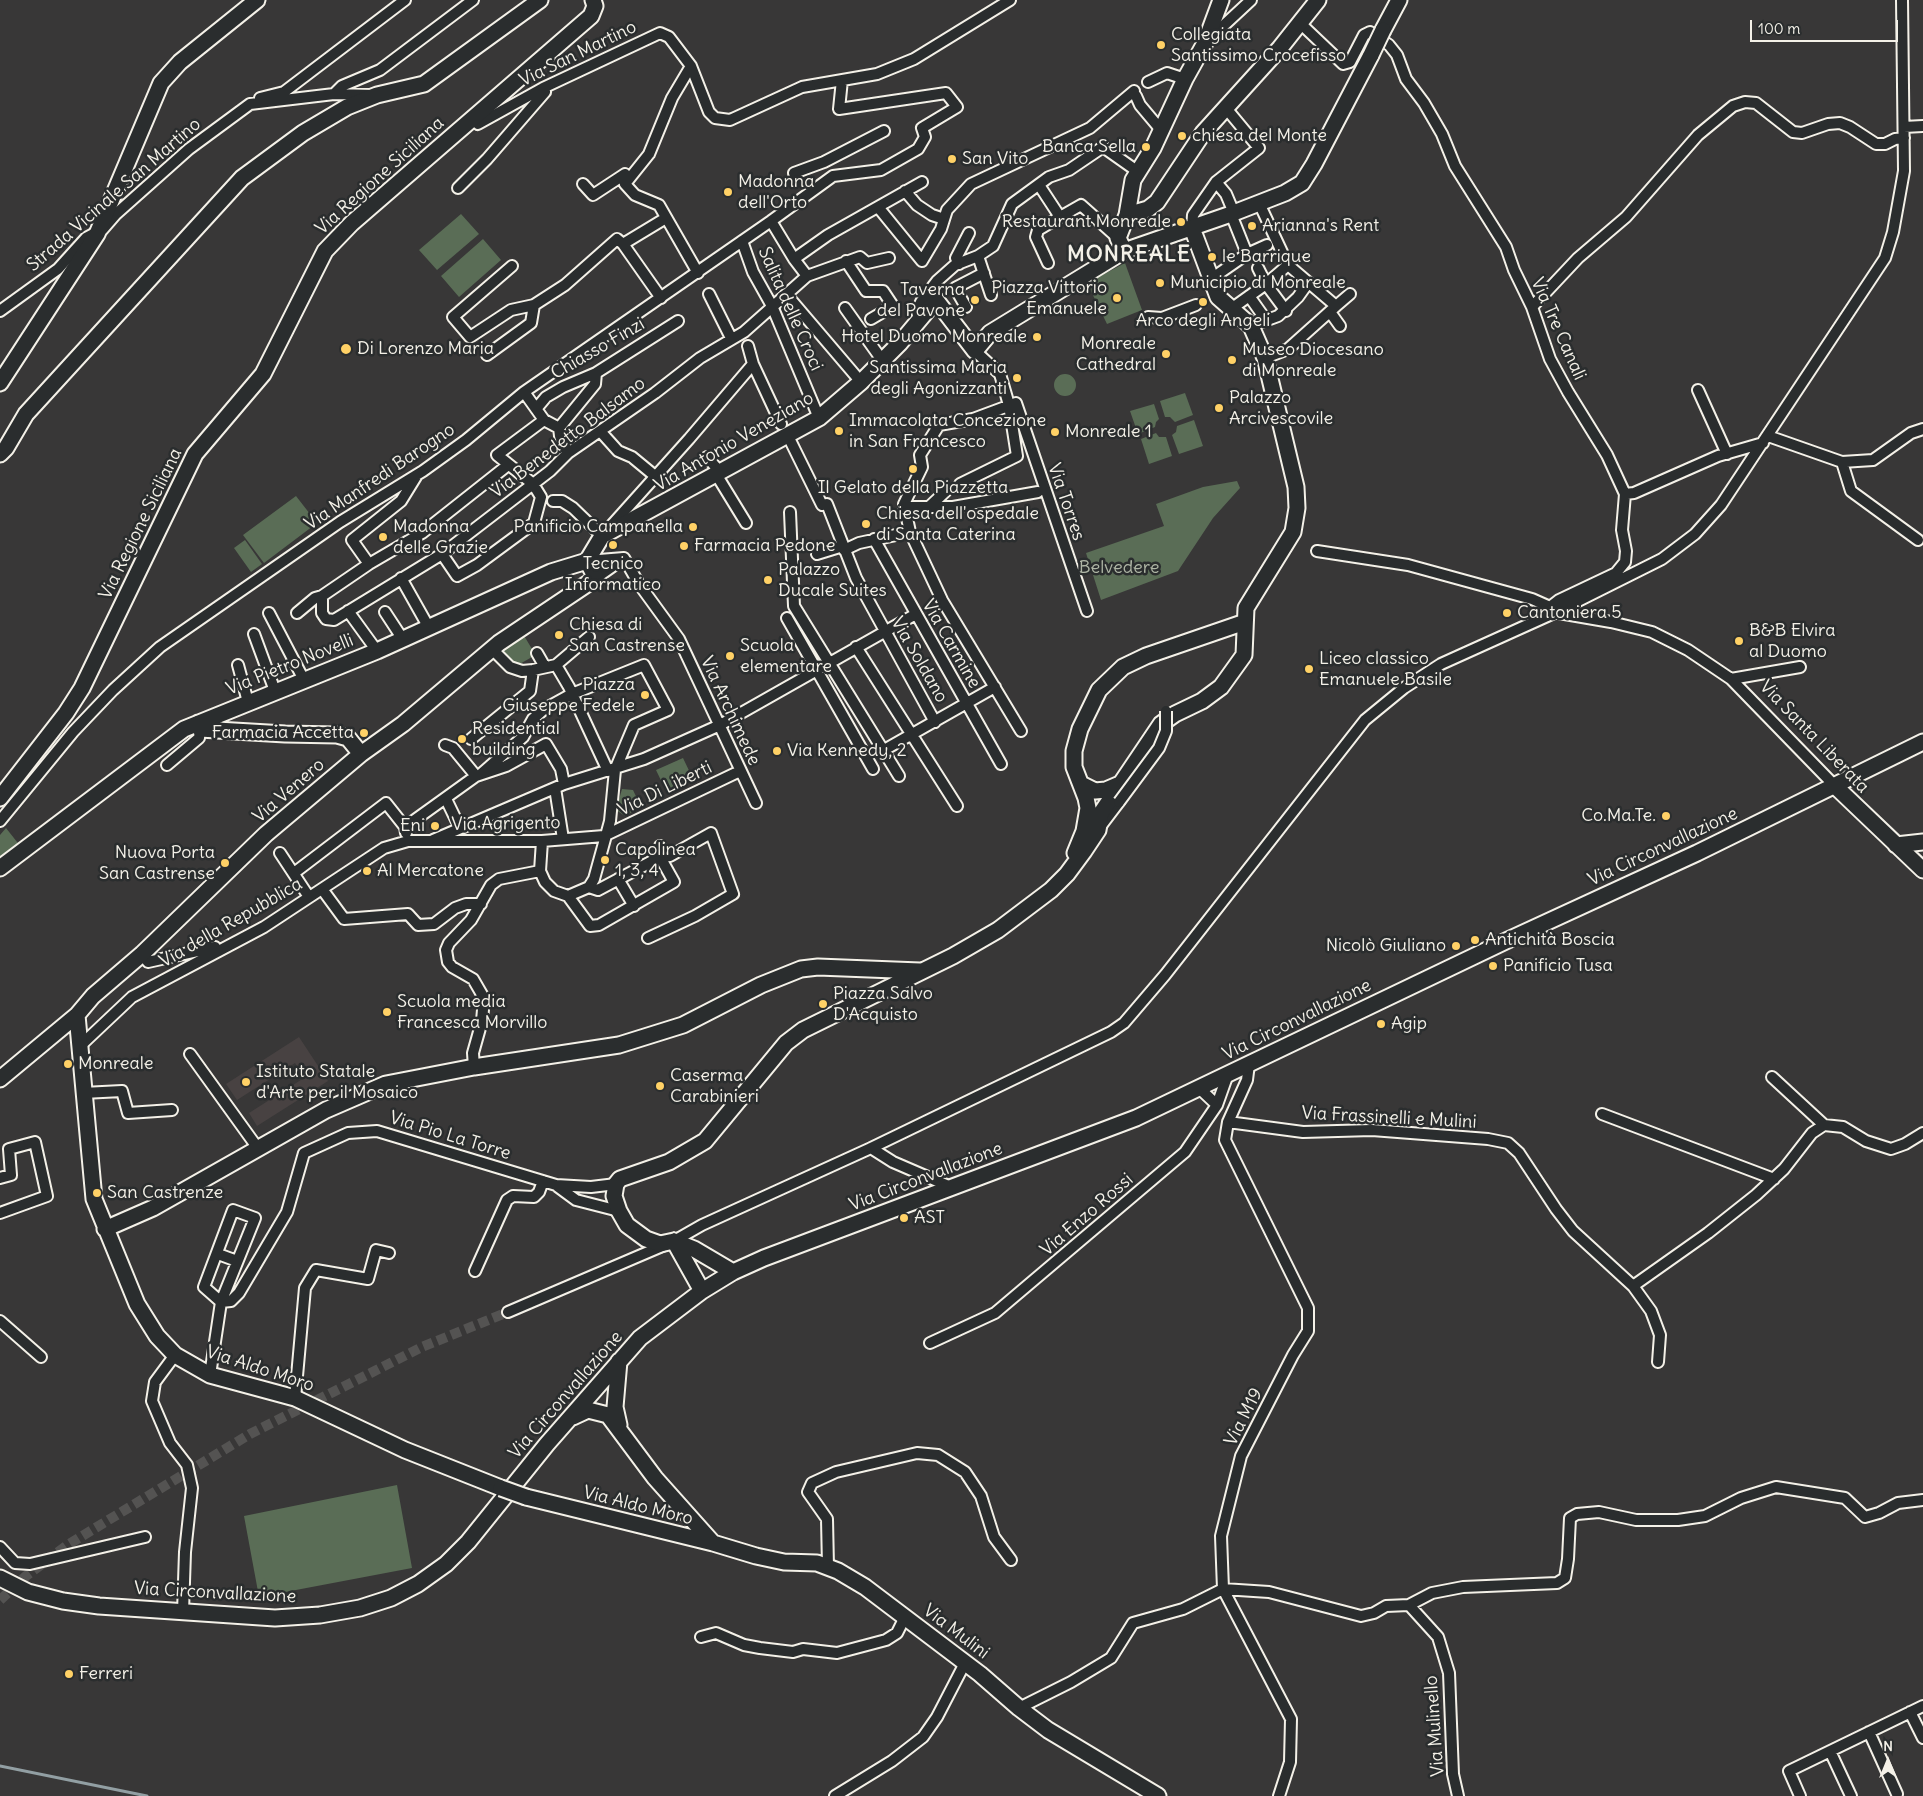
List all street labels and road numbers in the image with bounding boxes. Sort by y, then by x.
street label: Via San Martino [516,16,640,92]
street label: Via Regione Siciliana [311,113,449,239]
street label: Strada Vicinale San Martino [23,114,205,276]
street label: Salita delle Croci [753,244,827,374]
street label: Via Tre Canali [1526,275,1590,383]
street label: Chiasso Finzi [547,313,649,385]
street label: Via Benedetto Balsamo [486,373,650,503]
street label: Via Antonio Veneziano [650,388,818,496]
street label: Via Manfredi Barogno [301,419,459,535]
street label: Via Regione Siciliana [95,445,187,603]
street label: Via Torres [1043,461,1089,543]
street label: Via Carmine [917,596,985,692]
street label: Via Soldano [886,613,952,707]
street label: Via Pietro Novelli [223,630,357,700]
street label: Via Archimede [695,653,765,769]
street label: Via Santa Liberata [1755,676,1873,798]
street label: Via Venero [249,754,329,828]
street label: Via Di Liberti [615,757,715,821]
street label: Via Circonvallazione [1585,803,1741,891]
street label: Via Agrigento [451,812,561,836]
street label: Via della Repubblica [156,873,306,973]
street label: Via Circonvallazione [1219,975,1375,1065]
street label: Via Frassinelli e Mulini [1301,1103,1477,1133]
street label: Via Pio La Torre [387,1107,513,1165]
street label: Via Circonvallazione [846,1138,1006,1216]
street label: Via Enzo Rossi [1036,1169,1138,1261]
street label: Via Circonvallazione [505,1327,627,1463]
street label: Via Aldo Moro [203,1341,317,1397]
street label: Via M19 [1220,1384,1268,1450]
street label: Via Aldo Moro [581,1482,695,1530]
street label: Via Circonvallazione [133,1578,297,1608]
street label: Via Mulini [919,1600,993,1664]
street label: Via Mulinello [1421,1675,1449,1777]

